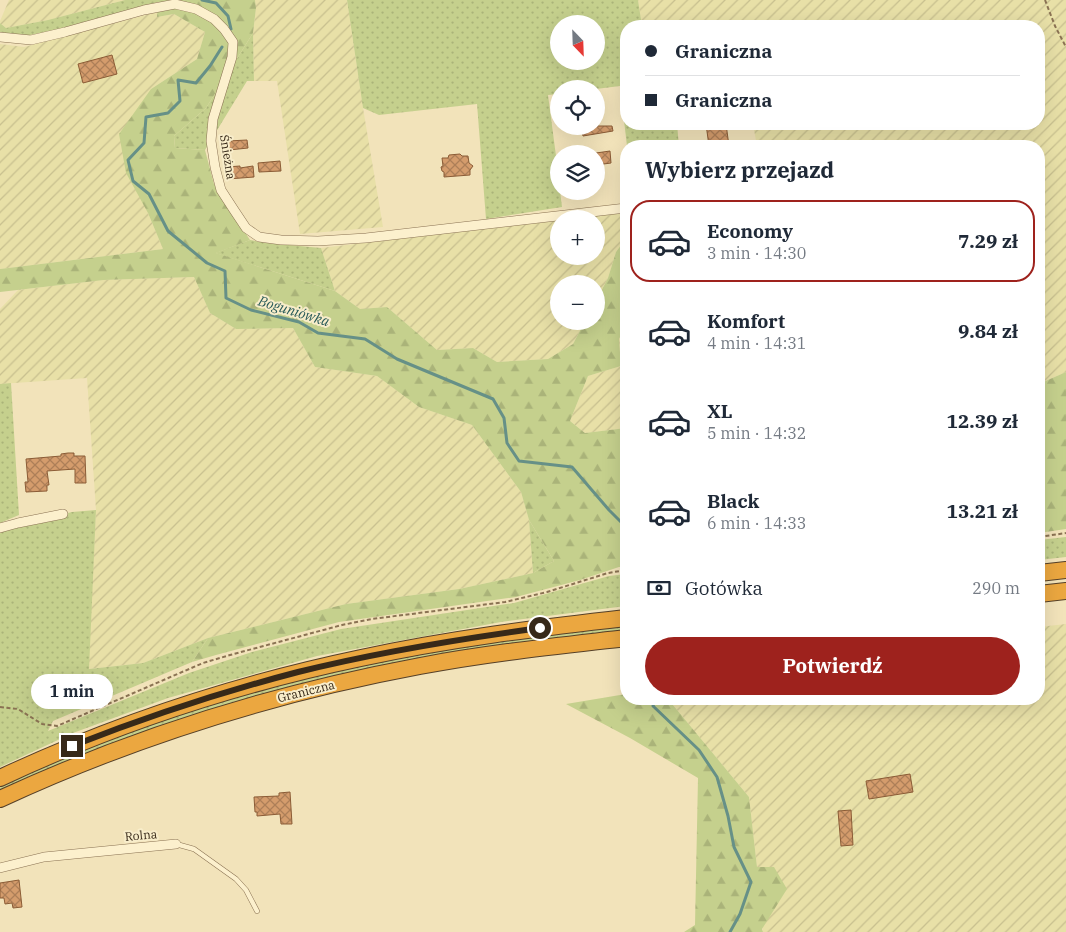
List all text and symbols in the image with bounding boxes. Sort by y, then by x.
north arrow [550,15,605,70]
map controls [550,15,605,330]
text: Graniczna [675,39,772,63]
button: locate [550,80,605,135]
text: Graniczna [675,88,772,112]
street label: Śnieżna [217,134,239,181]
button: layers [550,145,605,200]
text: Wybierz przejazd [645,155,834,184]
button: + [550,210,605,265]
icon: car [647,219,692,264]
text: Economy [707,219,793,243]
text: 7.29 zł [958,229,1018,253]
text: 3 min · 14:30 [707,243,806,263]
button: − [550,275,605,330]
water label: Boguniówka [255,291,332,331]
icon: car [647,309,692,354]
text: Komfort [707,309,785,333]
text: 9.84 zł [958,319,1018,343]
text: 4 min · 14:31 [707,333,806,353]
icon: car [647,399,692,444]
text: XL [707,399,733,423]
text: 12.39 zł [947,409,1018,433]
text: 5 min · 14:32 [707,423,806,443]
icon: car [647,489,692,534]
text: Black [707,489,759,513]
text: 13.21 zł [947,499,1018,523]
text: 6 min · 14:33 [707,513,806,533]
icon: cash [645,574,673,602]
text: Gotówka [685,576,763,600]
text: 290 m [972,578,1020,598]
route start [529,617,551,639]
button: Potwierdź [645,637,1020,695]
callout: 1 min [31,674,113,708]
street label: Graniczna [276,677,337,705]
text: 1 min [50,681,94,701]
route end [61,735,83,757]
street label: Rolna [124,826,158,844]

